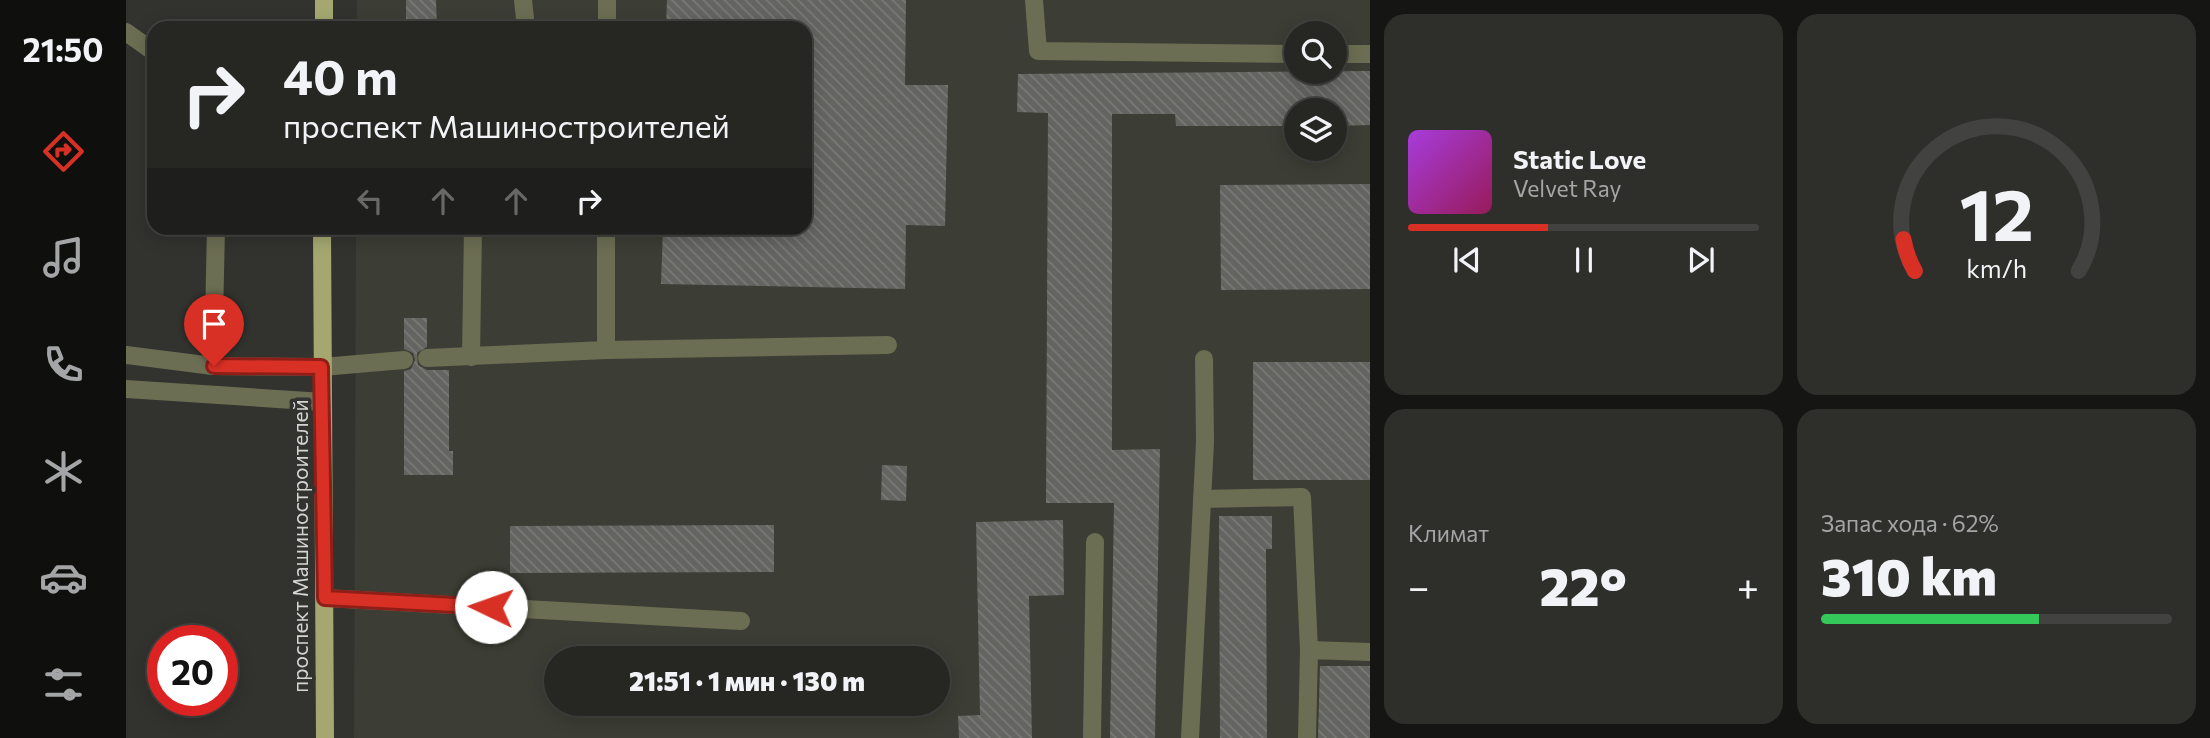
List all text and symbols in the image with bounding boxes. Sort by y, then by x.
map controls [1284,21,1347,161]
button: search [1284,21,1347,84]
text: 21:50 [22,29,104,69]
text: 40 m [283,45,398,105]
icon: right [168,49,259,140]
button: layers [1284,98,1347,161]
text: проспект Машиностроителей [283,105,730,145]
icon: directions [39,127,88,176]
text: Static Love [1513,143,1646,174]
text: 12 [1959,167,2034,256]
text: Velvet Ray [1513,174,1621,202]
icon: left [351,182,389,220]
icon: ahead [424,182,462,220]
icon: ahead [497,182,535,220]
icon: right [570,182,608,220]
icon: music [39,233,88,282]
icon: previous [1448,241,1486,279]
icon: pause [1565,241,1603,279]
icon: next [1682,241,1720,279]
text: km/h [1966,253,2027,283]
pin [184,294,244,366]
icon: arrive [195,305,233,343]
icon: phone [39,340,88,389]
street label: проспект Машиностроителей [287,399,312,693]
icon: climate [39,447,88,496]
text: Запас хода · 62% [1821,509,1999,537]
text: Климат [1408,519,1489,547]
text: 310 km [1821,543,1997,607]
icon: car [39,553,88,602]
text: 22° [1539,553,1627,617]
text: − [1408,562,1430,609]
text: + [1737,562,1759,609]
position arrow [454,570,528,644]
speed limit sign: 20 [147,625,238,716]
icon: filters [39,660,88,709]
text: 21:51 · 1 мин · 130 m [629,665,865,696]

